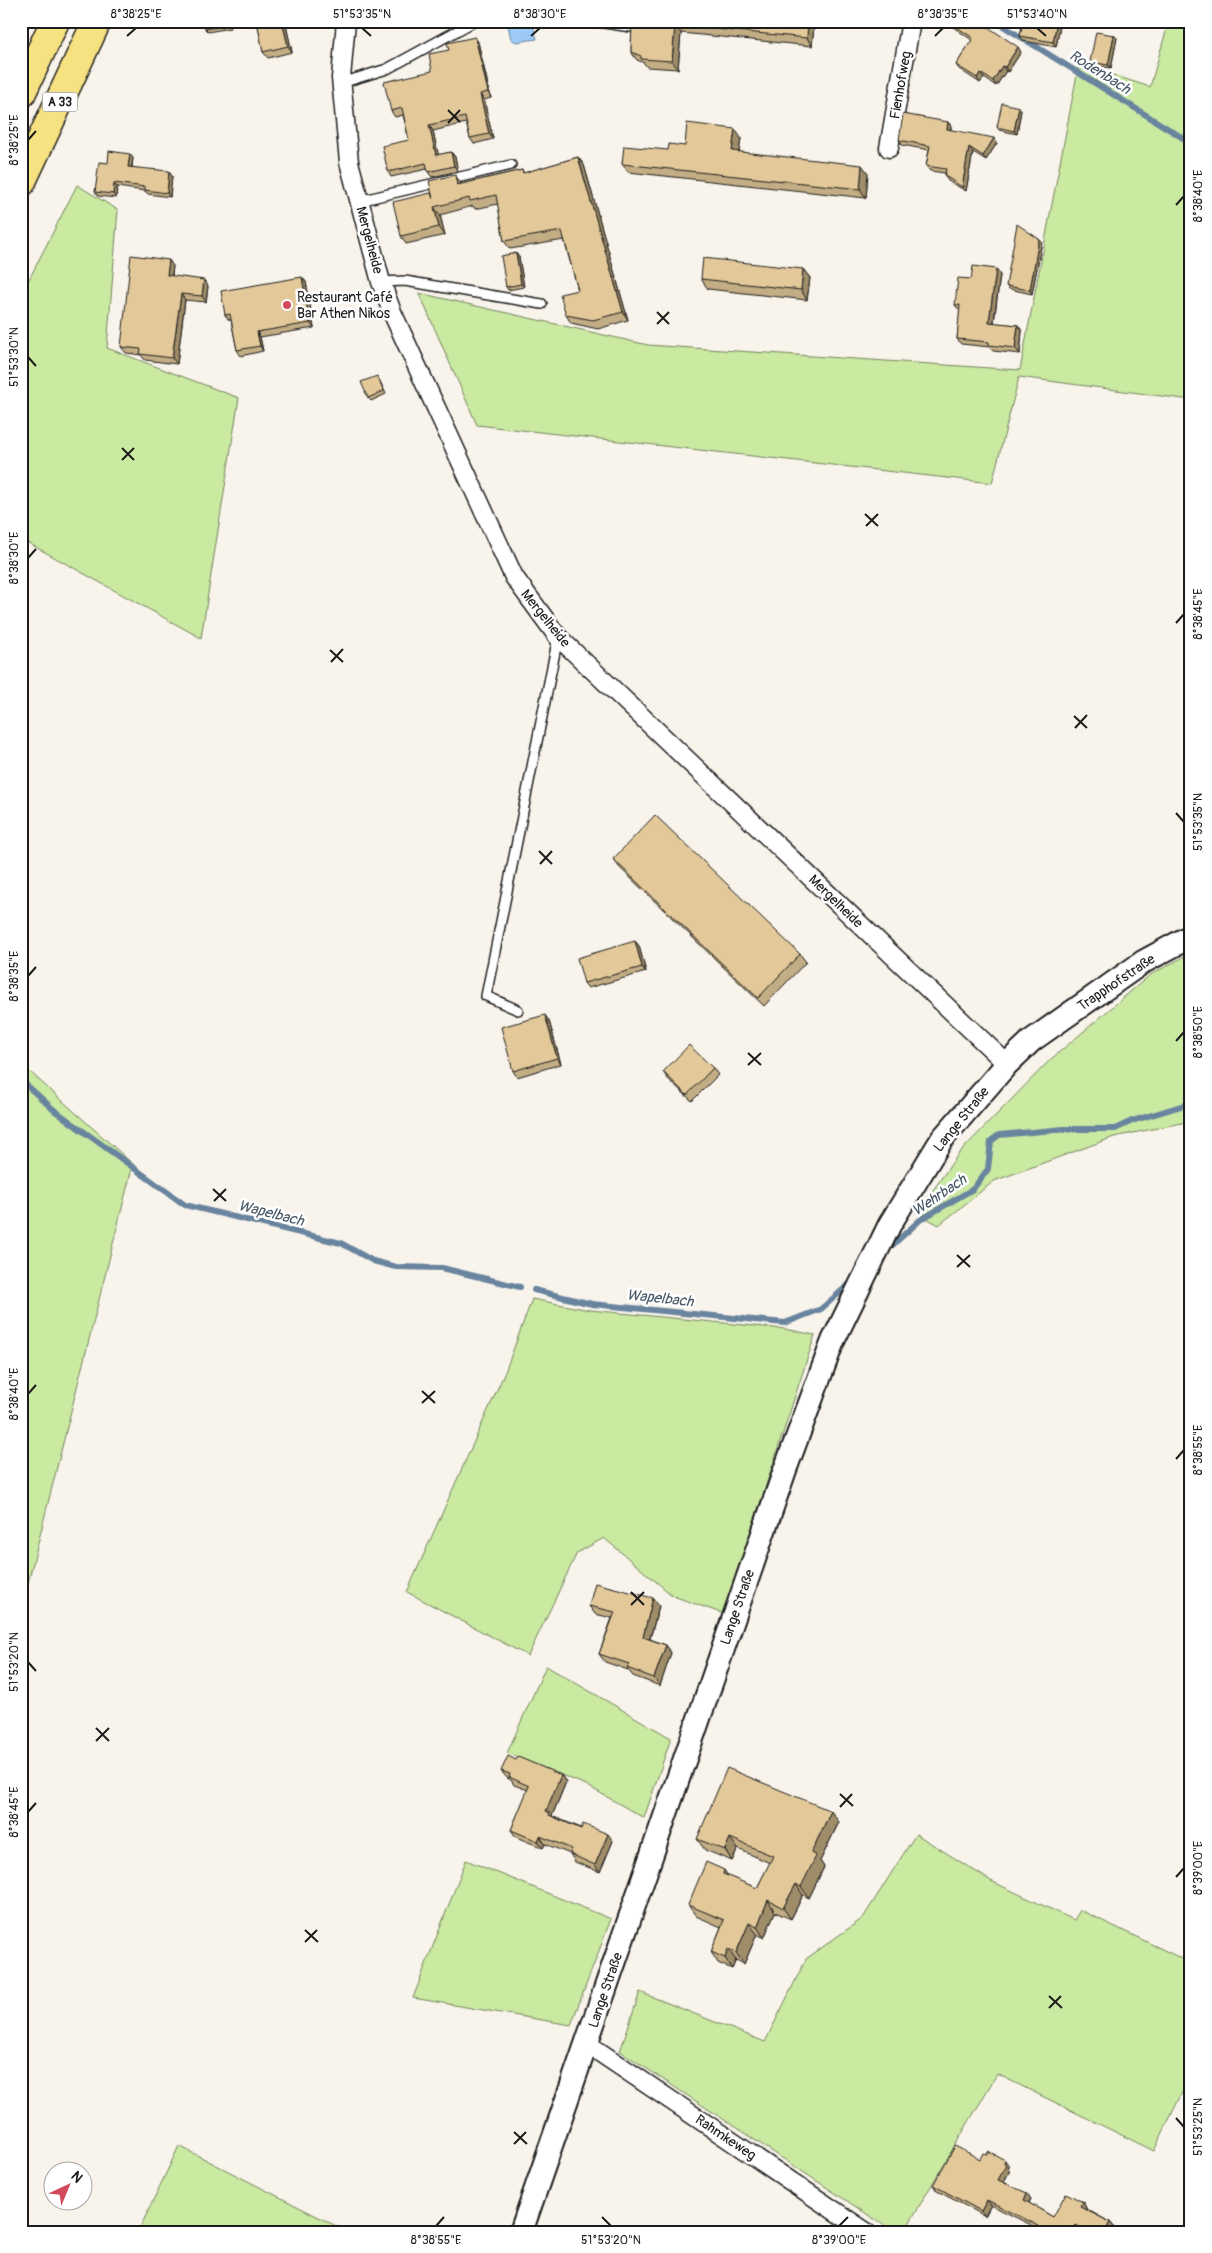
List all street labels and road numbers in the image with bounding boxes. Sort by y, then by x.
street label: Fienhofweg [886,50,915,120]
road number: A 33 [42,92,78,111]
street label: Mergelheide [352,205,387,276]
street label: Mergelheide [517,586,574,651]
street label: Mergelheide [805,871,866,932]
street label: Trapphofstraße [1074,950,1158,1015]
street label: Lange Straße [930,1083,993,1155]
street label: Lange Straße [717,1567,758,1647]
street label: Lange Straße [585,1950,626,2030]
street label: Rahmkeweg [692,2111,759,2164]

